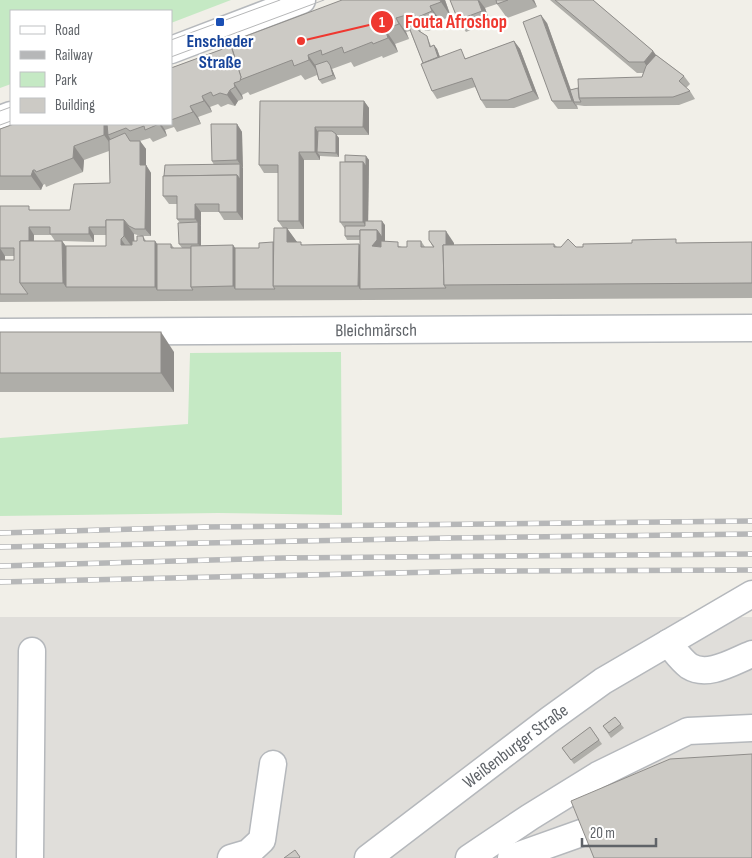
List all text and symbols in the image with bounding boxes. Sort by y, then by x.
callout: Fouta Afroshop [369,5,517,39]
legend [10,10,172,125]
text: Fouta Afroshop [405,11,507,34]
text: 1 [379,13,385,32]
marker: Enscheder Straße [214,16,226,28]
text: Road [55,21,80,40]
place label: Enscheder Straße [186,31,254,73]
text: Railway [55,46,93,65]
text: Park [55,71,77,90]
text: Building [55,96,95,115]
street label: Bleichmärsch [335,320,417,341]
street label: Weißenburger Straße [459,700,572,793]
scale bar [582,816,656,848]
text: 20 m [590,824,615,843]

